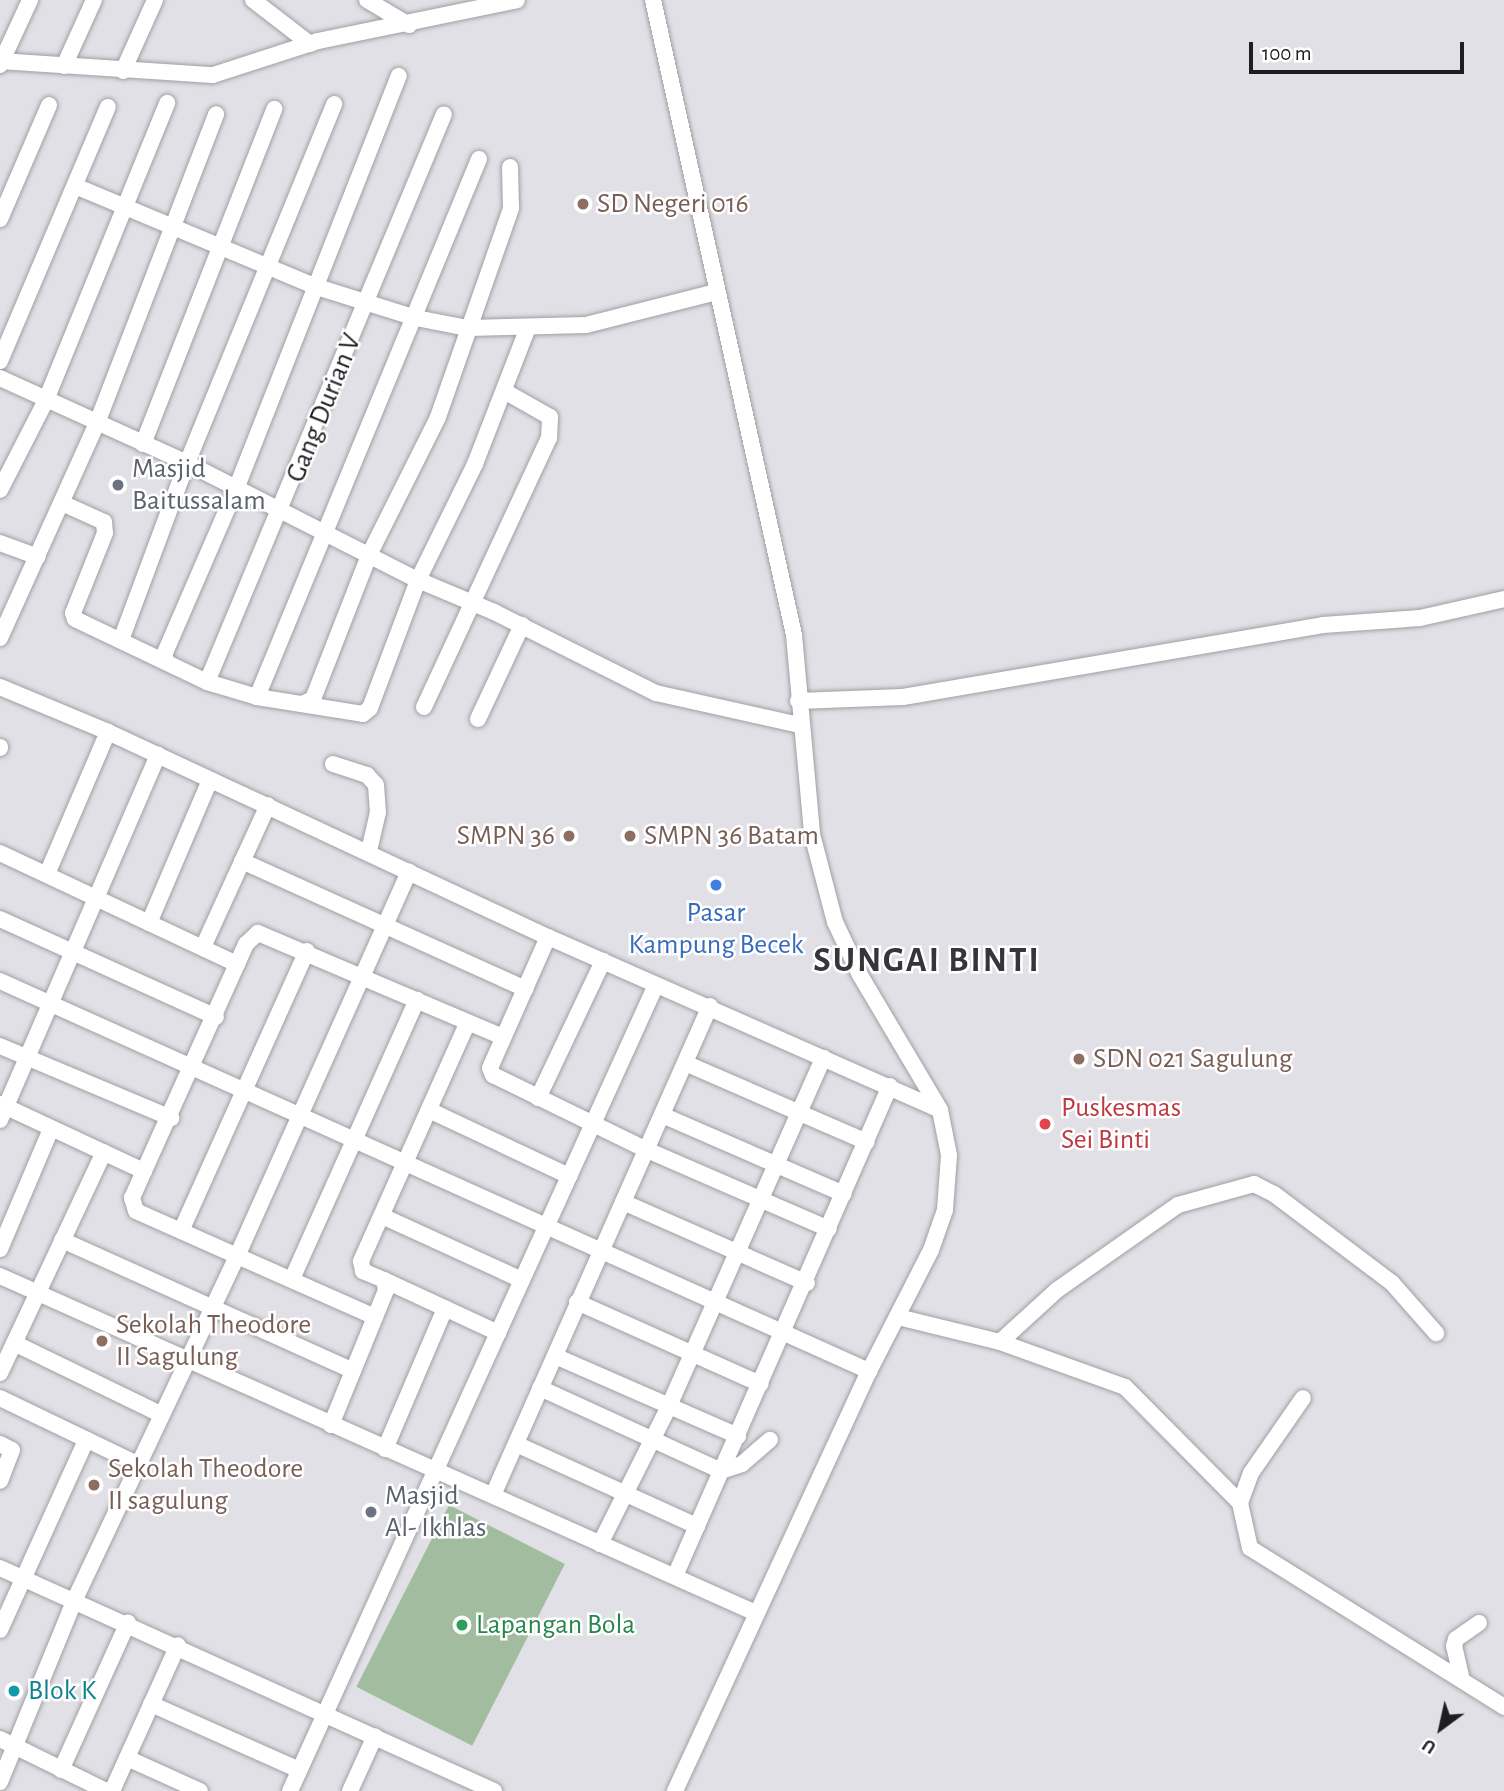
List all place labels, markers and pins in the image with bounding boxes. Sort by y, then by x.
place label: SD Negeri 016 [597,187,749,221]
marker: SD Negeri 016 [575,196,591,212]
place label: Masjid Baitussalam [132,452,266,518]
marker: Masjid Baitussalam [110,477,126,493]
place label: SMPN 36 [457,819,555,853]
place label: SMPN 36 Batam [644,819,819,853]
marker: SMPN 36 [561,828,577,844]
marker: SMPN 36 Batam [622,828,638,844]
marker: Pasar Kampung Becek [708,877,724,893]
place label: Pasar Kampung Becek [628,896,804,962]
place label: SDN 021 Sagulung [1093,1042,1292,1076]
marker: SDN 021 Sagulung [1071,1051,1087,1067]
place label: Puskesmas Sei Binti [1061,1091,1181,1157]
marker: Puskesmas Sei Binti [1035,1114,1055,1134]
place label: Sekolah Theodore II Sagulung [116,1308,311,1374]
marker: Sekolah Theodore II Sagulung [94,1333,110,1349]
place label: Sekolah Theodore II sagulung [108,1452,303,1518]
marker: Sekolah Theodore II sagulung [86,1477,102,1493]
place label: Masjid Al- Ikhlas [385,1479,486,1545]
marker: Masjid Al- Ikhlas [363,1504,379,1520]
place label: Lapangan Bola [476,1608,635,1642]
marker: Lapangan Bola [454,1617,470,1633]
place label: Blok K [28,1674,96,1708]
marker: Blok K [6,1683,22,1699]

